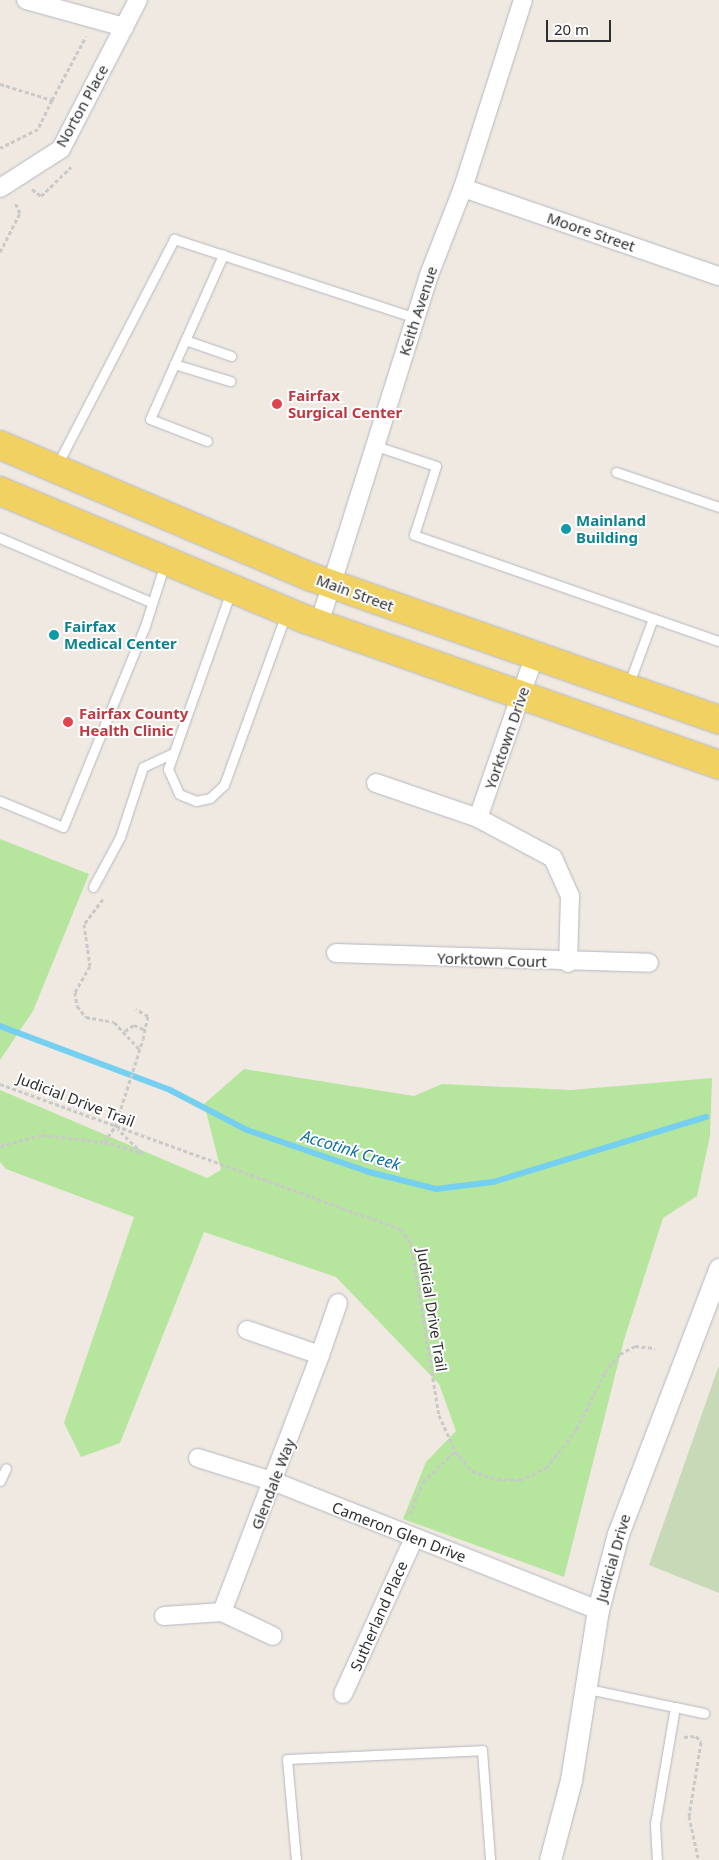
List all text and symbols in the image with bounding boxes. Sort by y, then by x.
scale bar [549,10,614,42]
text: 20 m [554,19,589,39]
street label: Norton Place [52,62,112,150]
street label: Moore Street [545,209,637,255]
street label: Keith Avenue [395,264,441,358]
place label: Fairfax Surgical Center [288,386,402,421]
marker: Fairfax Surgical Center [270,397,284,411]
place label: Mainland Building [576,511,646,546]
marker: Mainland Building [560,523,572,535]
street label: Main Street [314,571,396,615]
place label: Fairfax Medical Center [64,617,177,652]
marker: Fairfax Medical Center [48,629,60,641]
street label: Yorktown Drive [481,684,533,792]
place label: Fairfax County Health Clinic [79,704,188,739]
marker: Fairfax County Health Clinic [61,715,75,729]
street label: Yorktown Court [437,949,547,971]
street label: Judicial Drive Trail [15,1069,137,1131]
water label: Accotink Creek [299,1126,403,1174]
street label: Judicial Drive Trail [413,1247,451,1373]
street label: Glendale Way [247,1436,299,1532]
street label: Cameron Glen Drive [329,1498,469,1566]
street label: Judicial Drive [592,1512,634,1604]
street label: Sutherland Place [347,1558,411,1674]

